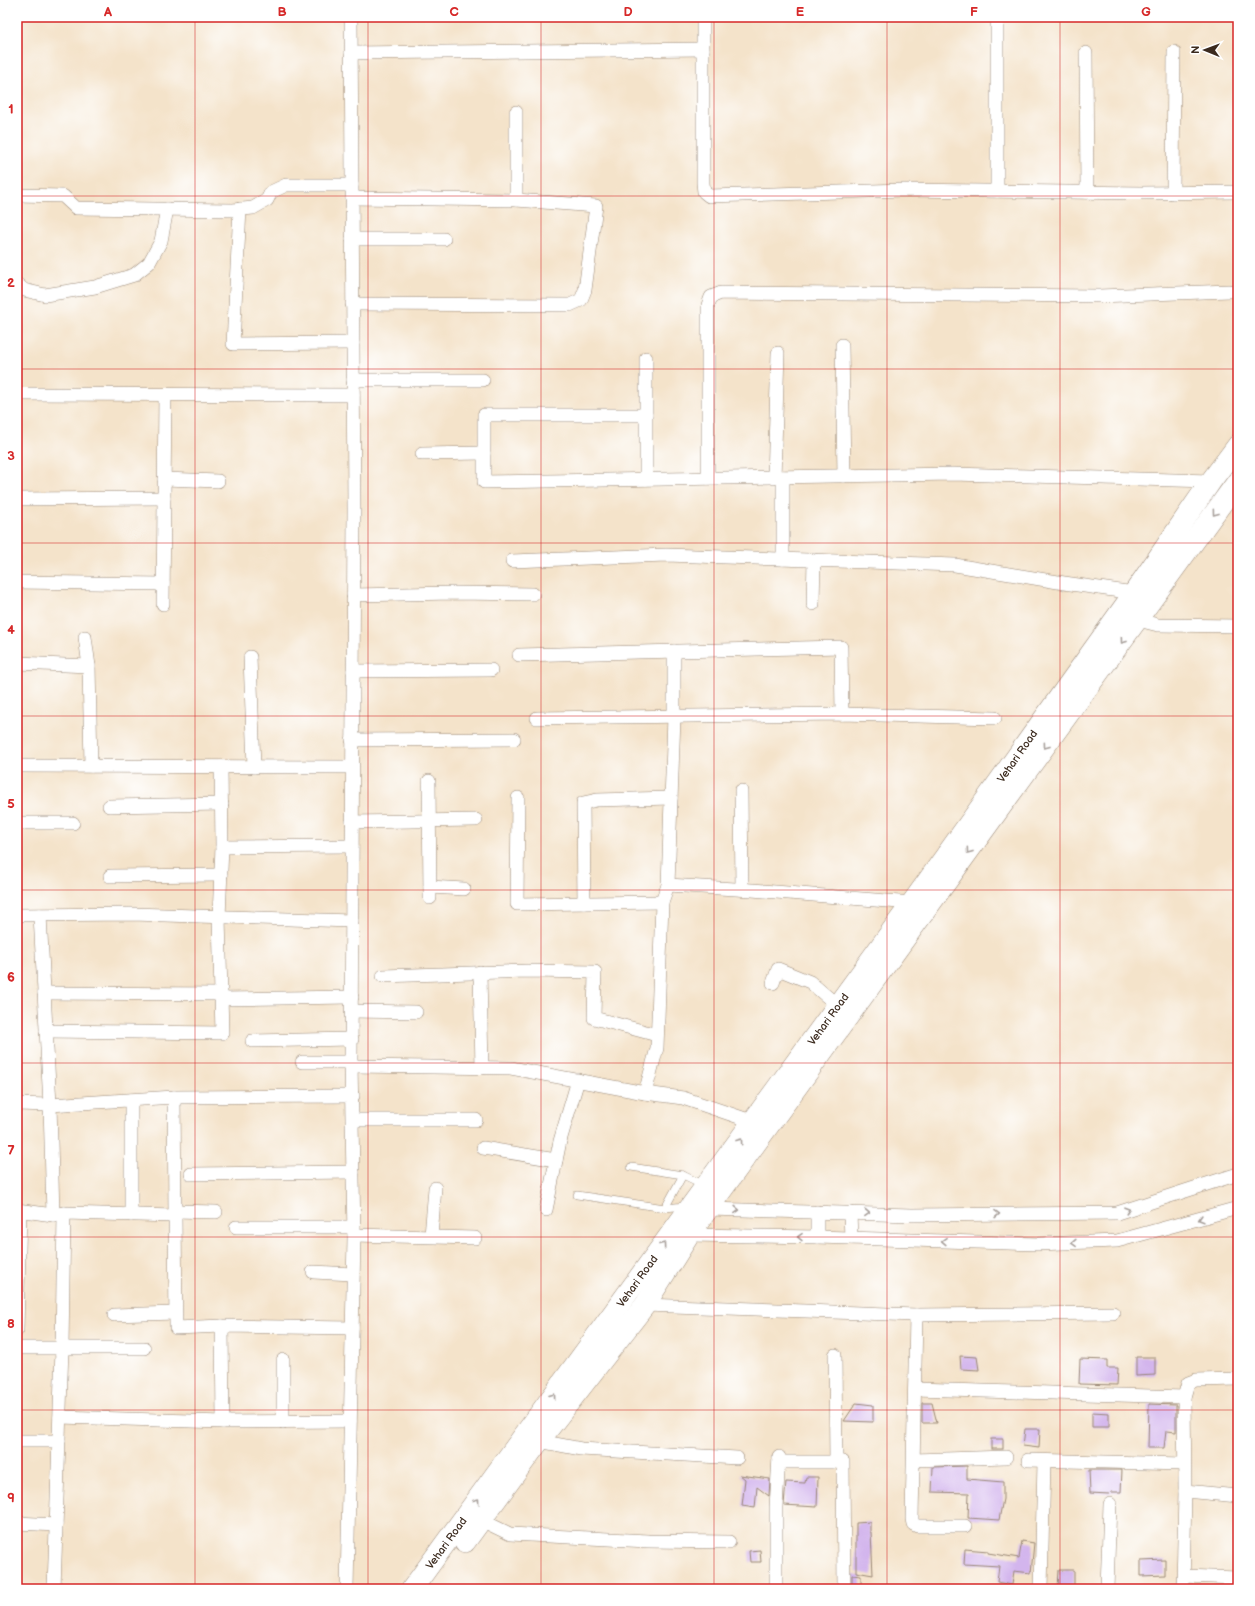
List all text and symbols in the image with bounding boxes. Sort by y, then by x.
text: A [103,4,112,20]
text: B [277,4,287,20]
text: C [449,4,459,20]
text: D [623,4,633,20]
text: E [796,4,805,20]
text: F [970,4,978,20]
text: G [1141,4,1151,20]
north arrow [1185,30,1225,70]
text: N [1189,46,1202,54]
text: 1 [8,101,14,117]
text: 2 [7,275,15,291]
text: 3 [7,448,15,464]
one-way arrow [1212,509,1220,516]
text: 4 [7,622,15,638]
one-way arrow [1120,637,1127,644]
street label: Vehari Road [995,728,1040,785]
one-way arrow [1043,742,1051,749]
text: 5 [7,796,15,812]
one-way arrow [967,847,974,854]
text: 6 [7,969,15,985]
street label: Vehari Road [805,991,852,1048]
one-way arrow [735,1138,742,1145]
text: 7 [7,1143,15,1159]
one-way arrow [734,1206,740,1214]
one-way arrow [1123,1206,1130,1215]
one-way arrow [864,1209,870,1218]
one-way arrow [994,1210,1000,1218]
one-way arrow [1197,1214,1204,1222]
one-way arrow [797,1233,803,1241]
one-way arrow [941,1237,947,1245]
one-way arrow [1071,1239,1077,1247]
one-way arrow [658,1243,665,1250]
street label: Vehari Road [614,1253,661,1310]
text: 8 [7,1316,15,1332]
one-way arrow [548,1393,555,1400]
text: 9 [7,1490,15,1506]
one-way arrow [472,1498,480,1505]
street label: Vehari Road [423,1515,470,1572]

